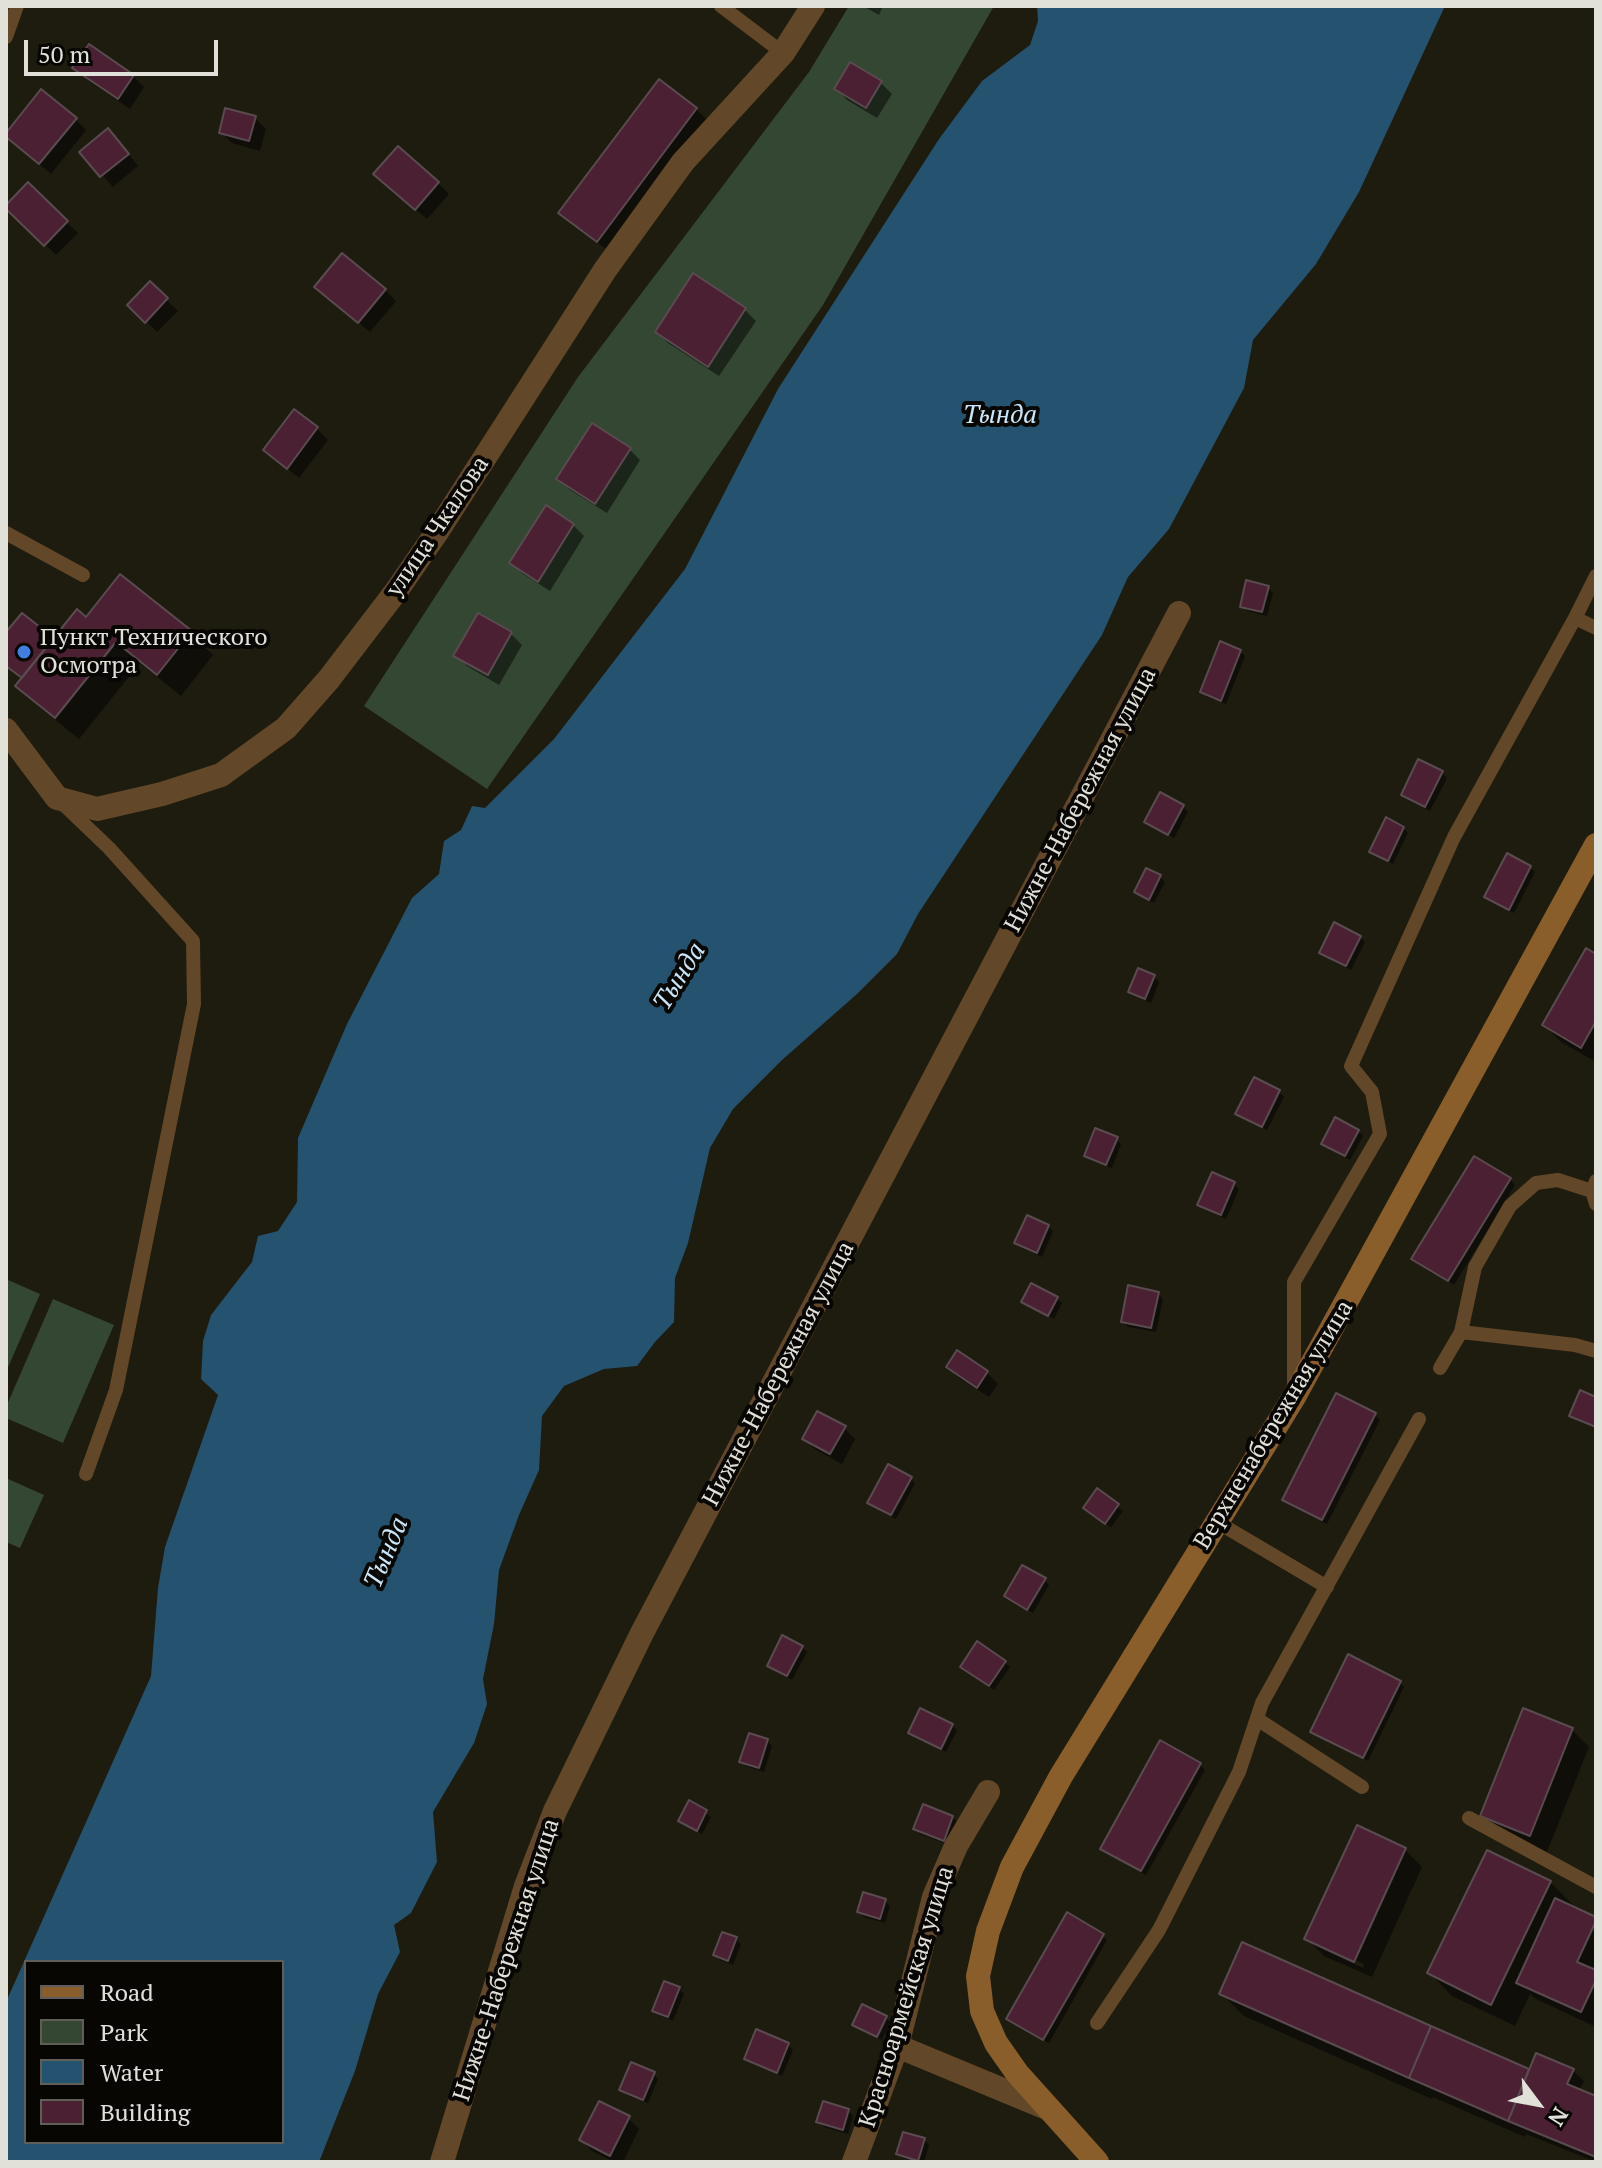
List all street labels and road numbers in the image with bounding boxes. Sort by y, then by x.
street label: улица Чкалова [380,451,496,603]
street label: Нижне-Набережная улица [999,663,1163,937]
street label: Нижне-Набережная улица [697,1237,861,1511]
street label: Верхненабережная улица [1188,1295,1360,1555]
street label: Нижне-Набережная улица [448,1815,566,2105]
street label: Красноармейская улица [854,1863,960,2131]

